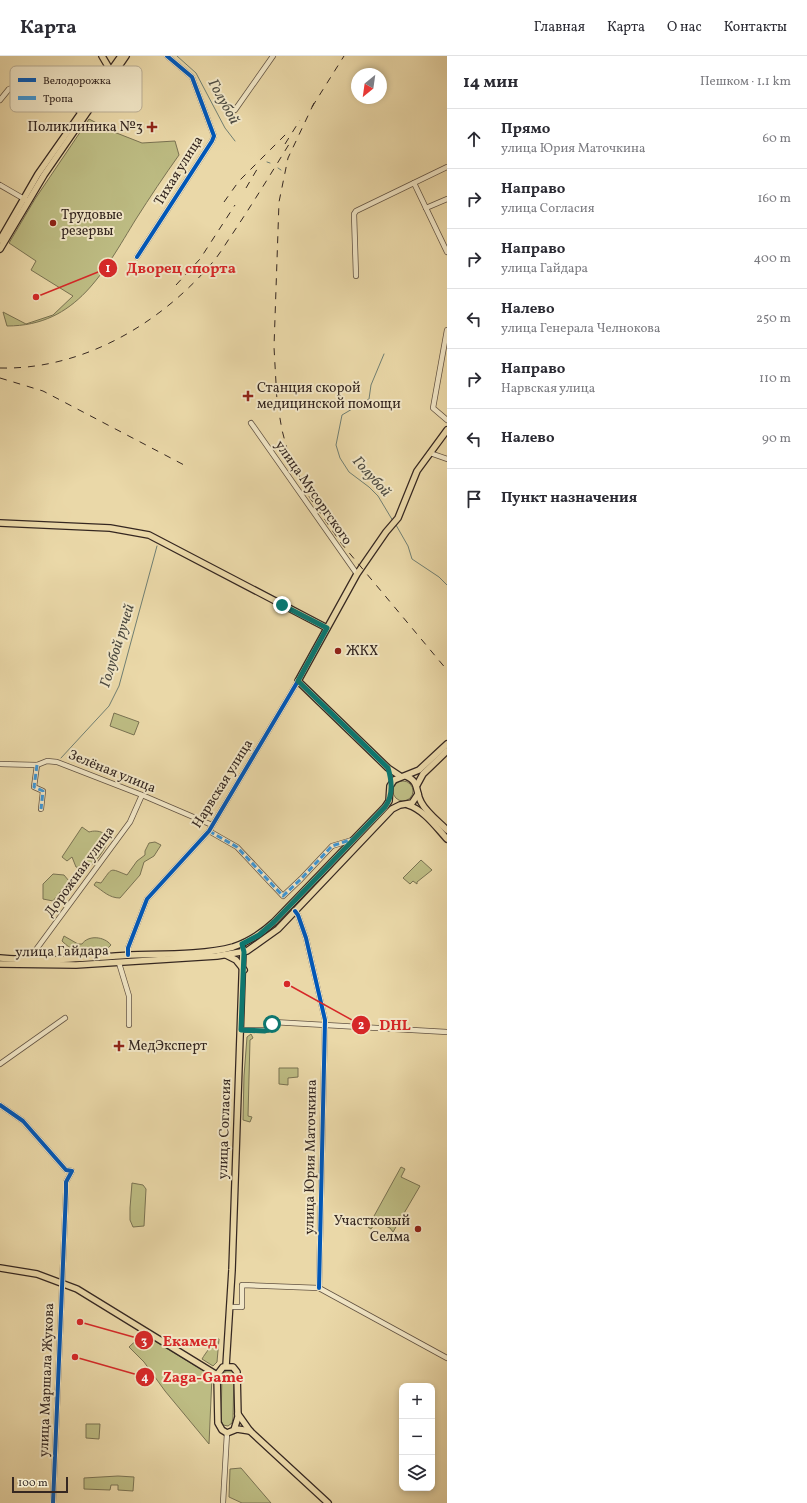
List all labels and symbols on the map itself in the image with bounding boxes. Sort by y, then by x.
legend [10,66,142,112]
north arrow [351,68,387,104]
text: Велодорожка [43,74,112,89]
water label: Голубой [202,75,244,129]
text: Тропа [43,92,74,107]
place label: Поликлиника №3 [28,118,143,137]
marker: Поликлиника №3 [146,121,158,133]
street label: Тихая улица [150,132,208,210]
place label: Трудовые резервы [61,206,123,241]
marker: Трудовые резервы [48,218,58,228]
callout: Дворец спорта [98,254,244,281]
text: Дворец спорта [126,259,236,280]
text: 1 [106,261,111,277]
place label: Станция скорой медицинской помощи [257,379,401,414]
marker: Станция скорой медицинской помощи [242,390,254,402]
street label: улица Мусоргского [270,437,356,549]
water label: Голубой [347,452,395,502]
route end [273,596,291,614]
water label: Голубой ручей [95,601,141,690]
place label: ЖКХ [346,642,378,661]
marker: ЖКХ [333,646,343,656]
street label: Нарвская улица [188,736,258,832]
street label: Зелёная улица [65,746,159,798]
street label: Дорожная улица [41,823,119,921]
street label: улица Гайдара [15,942,109,962]
callout: DHL [351,1011,419,1038]
route start [263,1015,281,1033]
text: DHL [379,1016,411,1037]
text: 2 [358,1018,364,1034]
place label: МедЭксперт [128,1037,207,1056]
marker: МедЭксперт [113,1040,125,1052]
street label: улица Согласия [214,1078,236,1180]
street label: улица Юрия Маточкина [300,1079,322,1235]
place label: Участковый Селма [334,1212,410,1247]
marker: Участковый Селма [413,1224,423,1234]
street label: улица Маршала Жукова [35,1303,59,1457]
callout: Екамед [134,1327,225,1354]
text: Екамед [163,1332,217,1353]
text: 3 [141,1334,147,1350]
callout: Zaga-Game [135,1363,252,1390]
text: Zaga-Game [163,1368,244,1389]
text: 4 [141,1370,149,1386]
scale bar [12,1475,68,1494]

